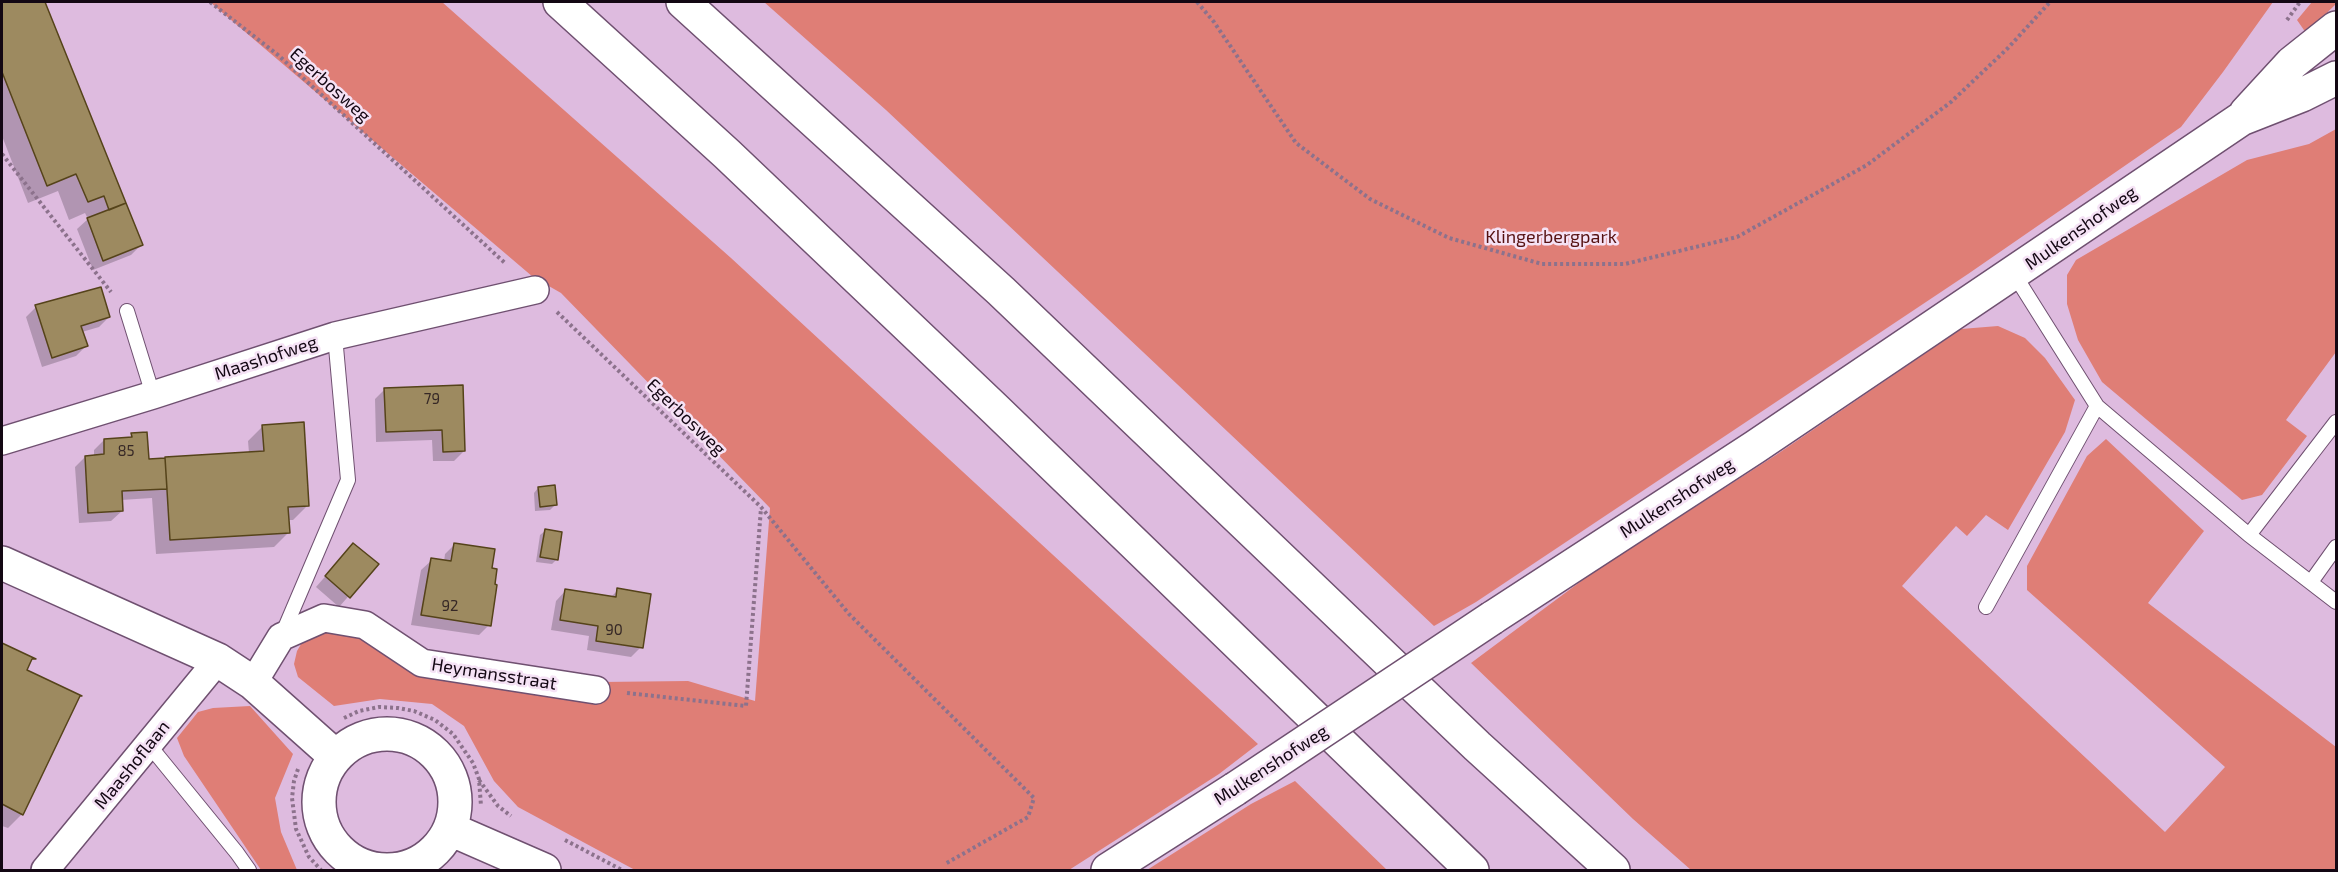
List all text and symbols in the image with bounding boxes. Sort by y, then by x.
street label: Egerbosweg [285,43,375,127]
street label: Mulkenshofweg [2021,181,2141,275]
park label: Klingerbergpark [1485,226,1617,248]
street label: Maashofweg [212,331,320,385]
street label: Egerbosweg [642,374,730,460]
house number: 79 [424,390,440,408]
house number: 85 [117,442,135,460]
street label: Mulkenshofweg [1616,453,1738,543]
house number: 92 [441,597,459,615]
house number: 90 [605,621,623,639]
street label: Heymansstraat [430,653,558,695]
street label: Maashoflaan [90,716,174,814]
street label: Mulkenshofweg [1210,720,1332,810]

